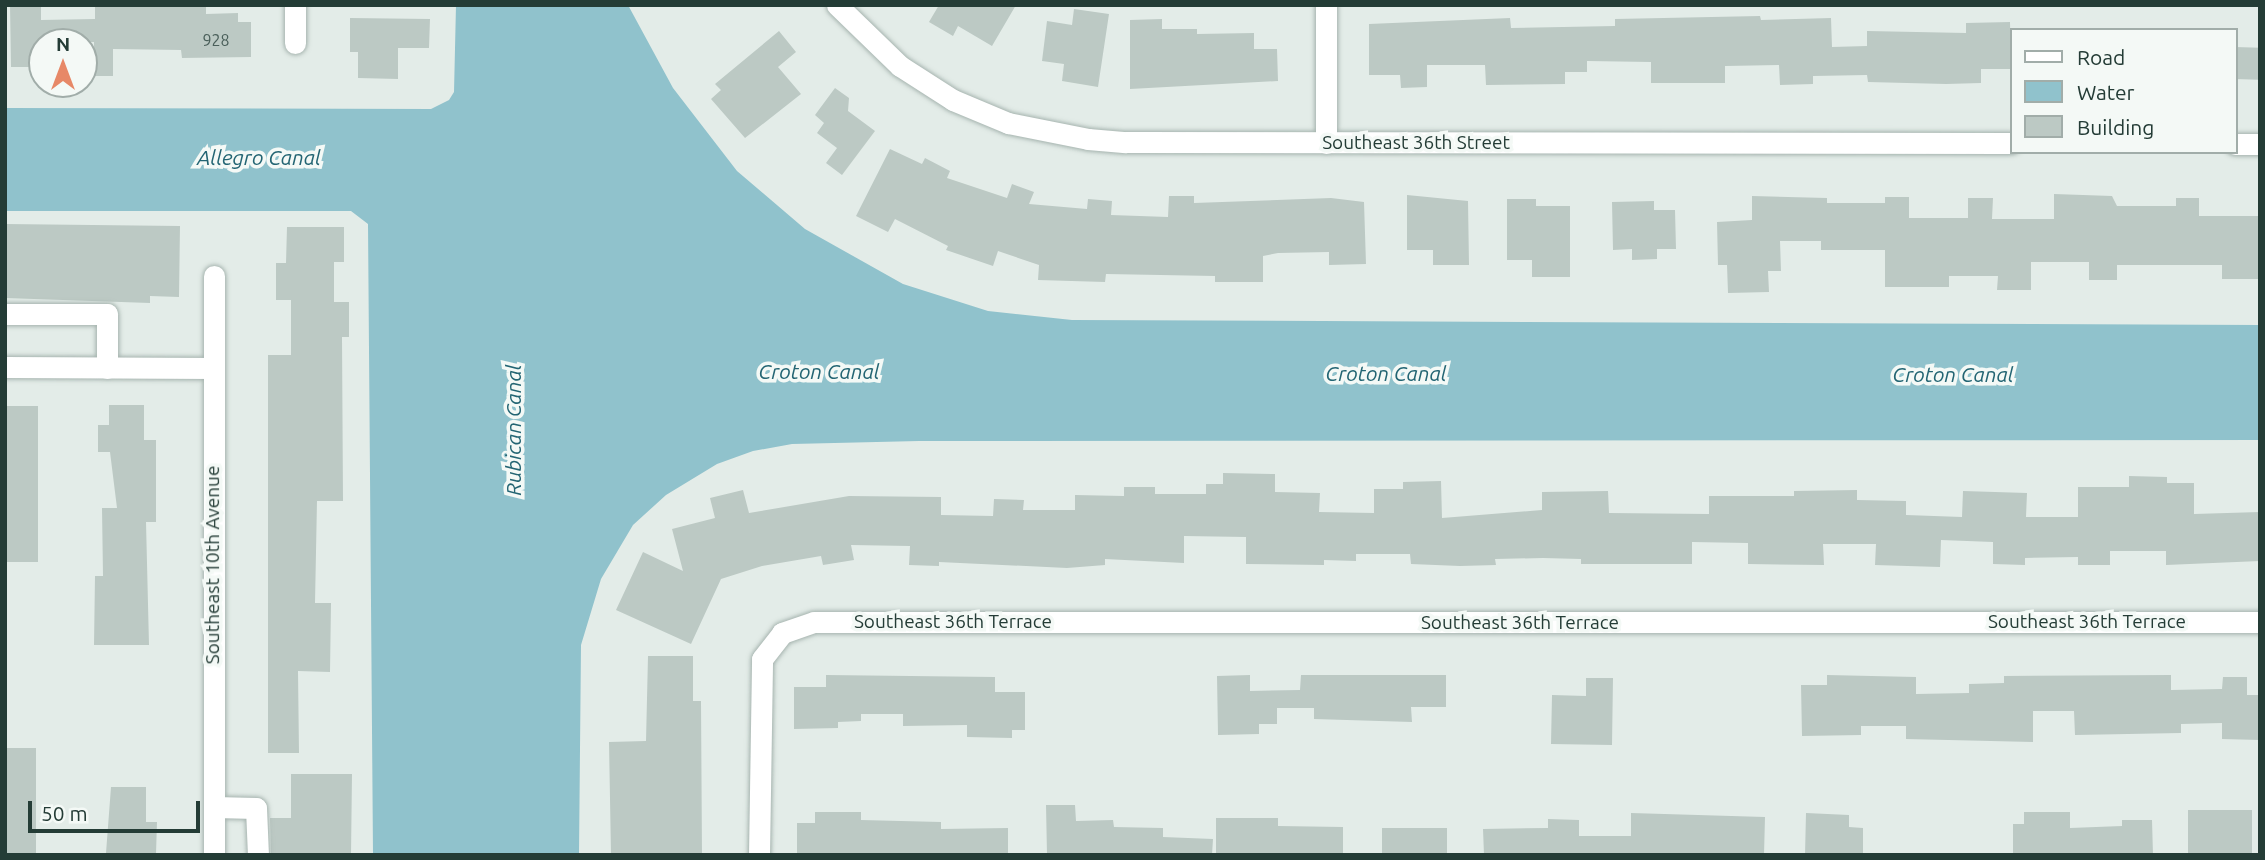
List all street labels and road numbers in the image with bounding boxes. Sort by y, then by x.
street label: Southeast 36th Street [1322,132,1510,154]
street label: Southeast 10th Avenue [202,466,224,664]
street label: Southeast 36th Terrace [854,611,1052,633]
street label: Southeast 36th Terrace [1988,611,2186,633]
street label: Southeast 36th Terrace [1421,612,1619,634]

